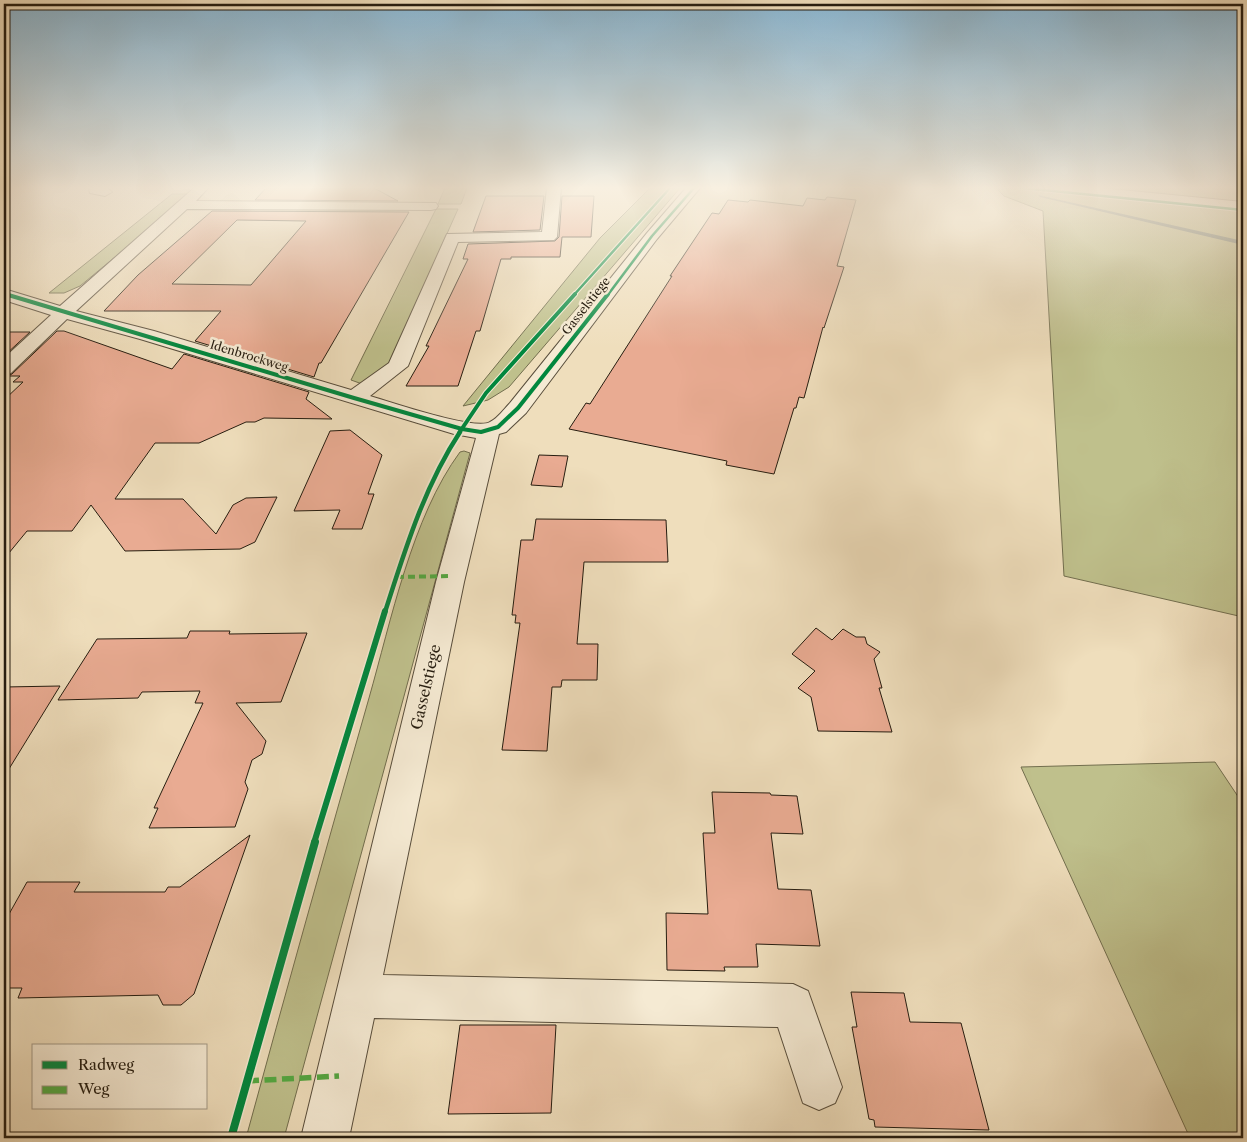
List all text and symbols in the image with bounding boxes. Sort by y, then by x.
street label: Gasselstiege [558,273,613,338]
street label: Idenbrockweg [208,337,291,375]
street label: Gasselstiege [406,642,445,731]
legend [32,1044,208,1110]
text: Radweg [78,1055,134,1074]
text: Weg [77,1079,110,1098]

